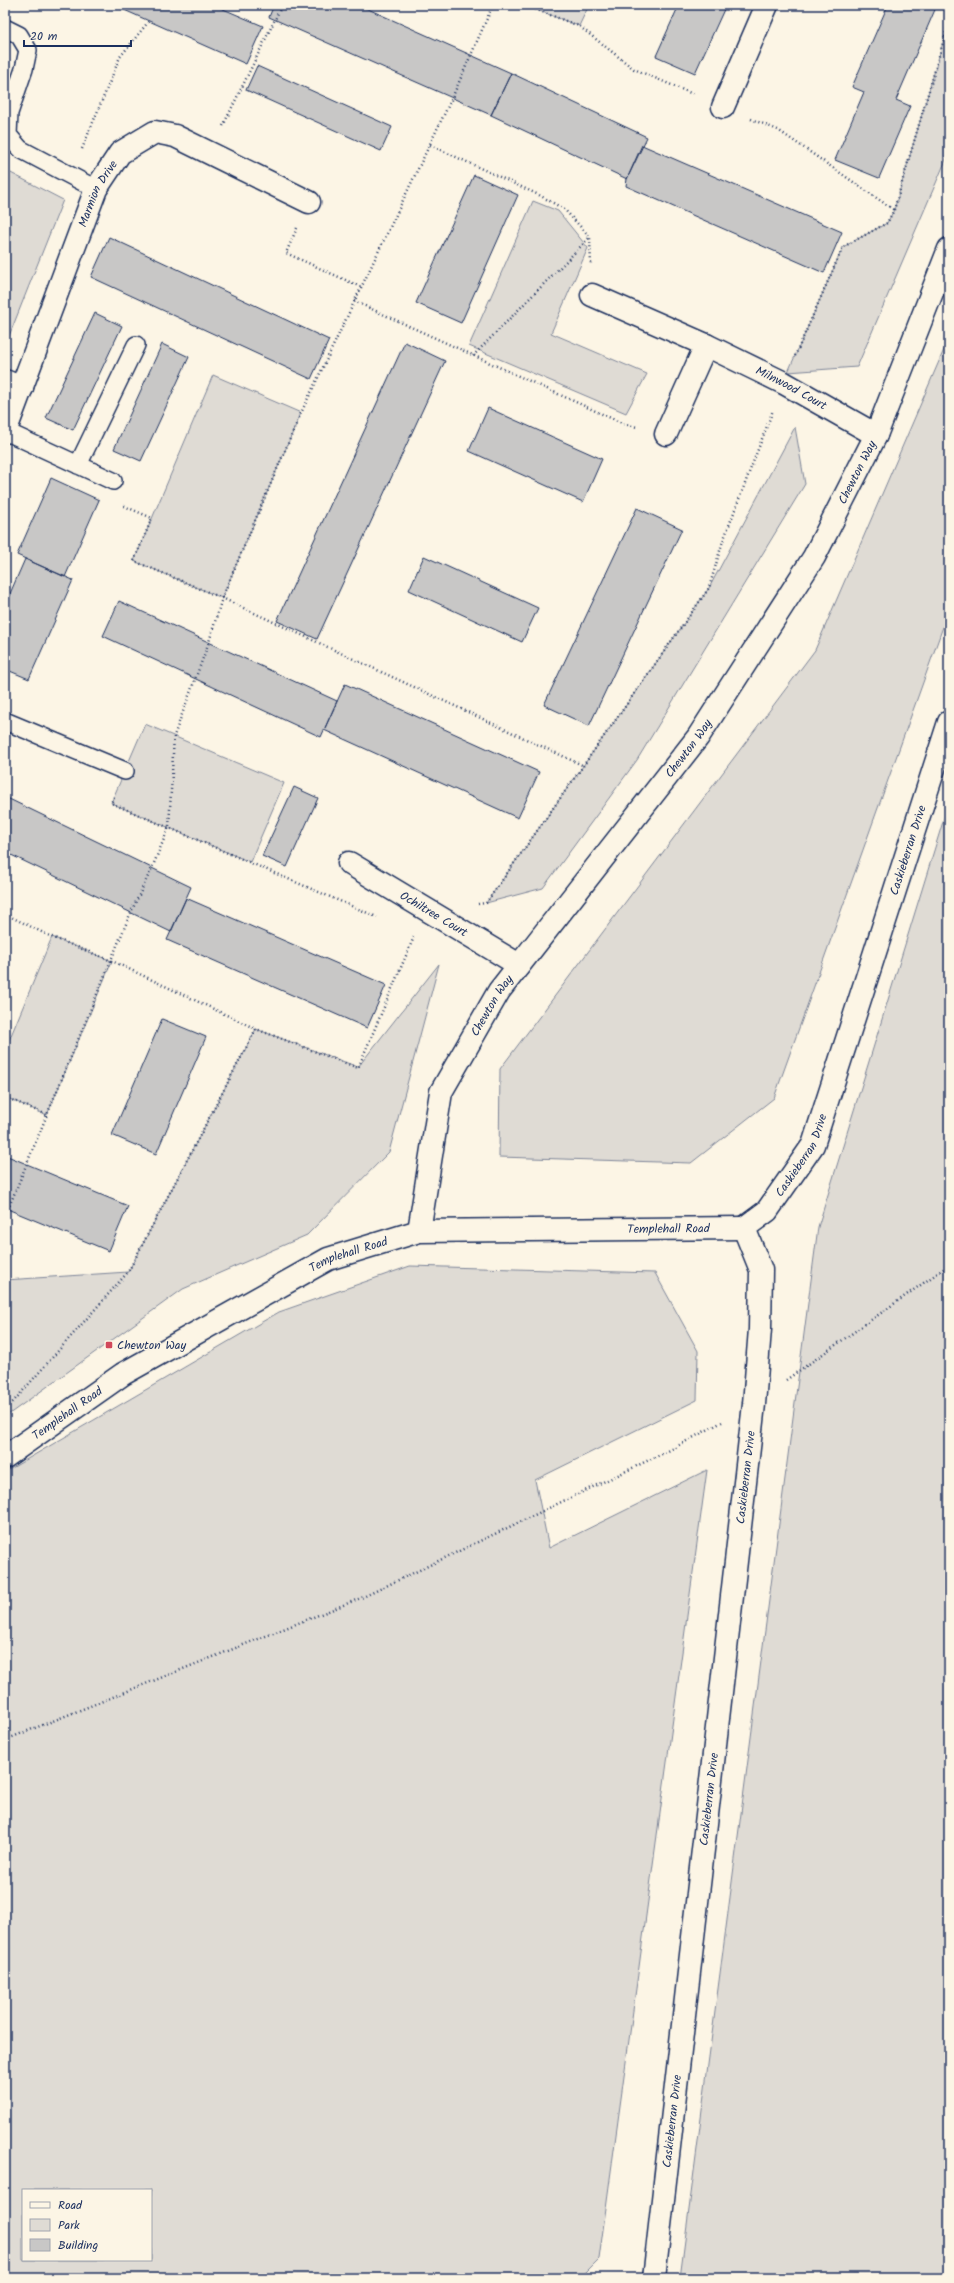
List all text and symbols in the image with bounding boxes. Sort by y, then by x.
scale bar [24,22,131,48]
text: 20 m [30,27,58,46]
street label: Marmion Drive [73,156,123,230]
street label: Milnwood Court [752,361,831,415]
street label: Chewton Way [833,437,881,507]
street label: Chewton Way [660,715,717,782]
street label: Caskieberran Drive [884,802,931,898]
street label: Ochiltree Court [396,886,472,942]
street label: Chewton Way [465,970,518,1040]
street label: Caskieberran Drive [770,1111,832,1201]
street label: Templehall Road [627,1219,711,1239]
street label: Templehall Road [305,1231,391,1277]
place label: Chewton Way [117,1336,186,1355]
marker: Chewton Way [104,1340,114,1350]
street label: Templehall Road [28,1381,107,1445]
street label: Caskieberran Drive [731,1429,760,1525]
street label: Caskieberran Drive [694,1751,724,1847]
street label: Caskieberran Drive [657,2073,687,2169]
legend [22,2189,152,2261]
text: Road [58,2196,83,2215]
text: Park [58,2216,80,2235]
text: Building [58,2236,98,2255]

